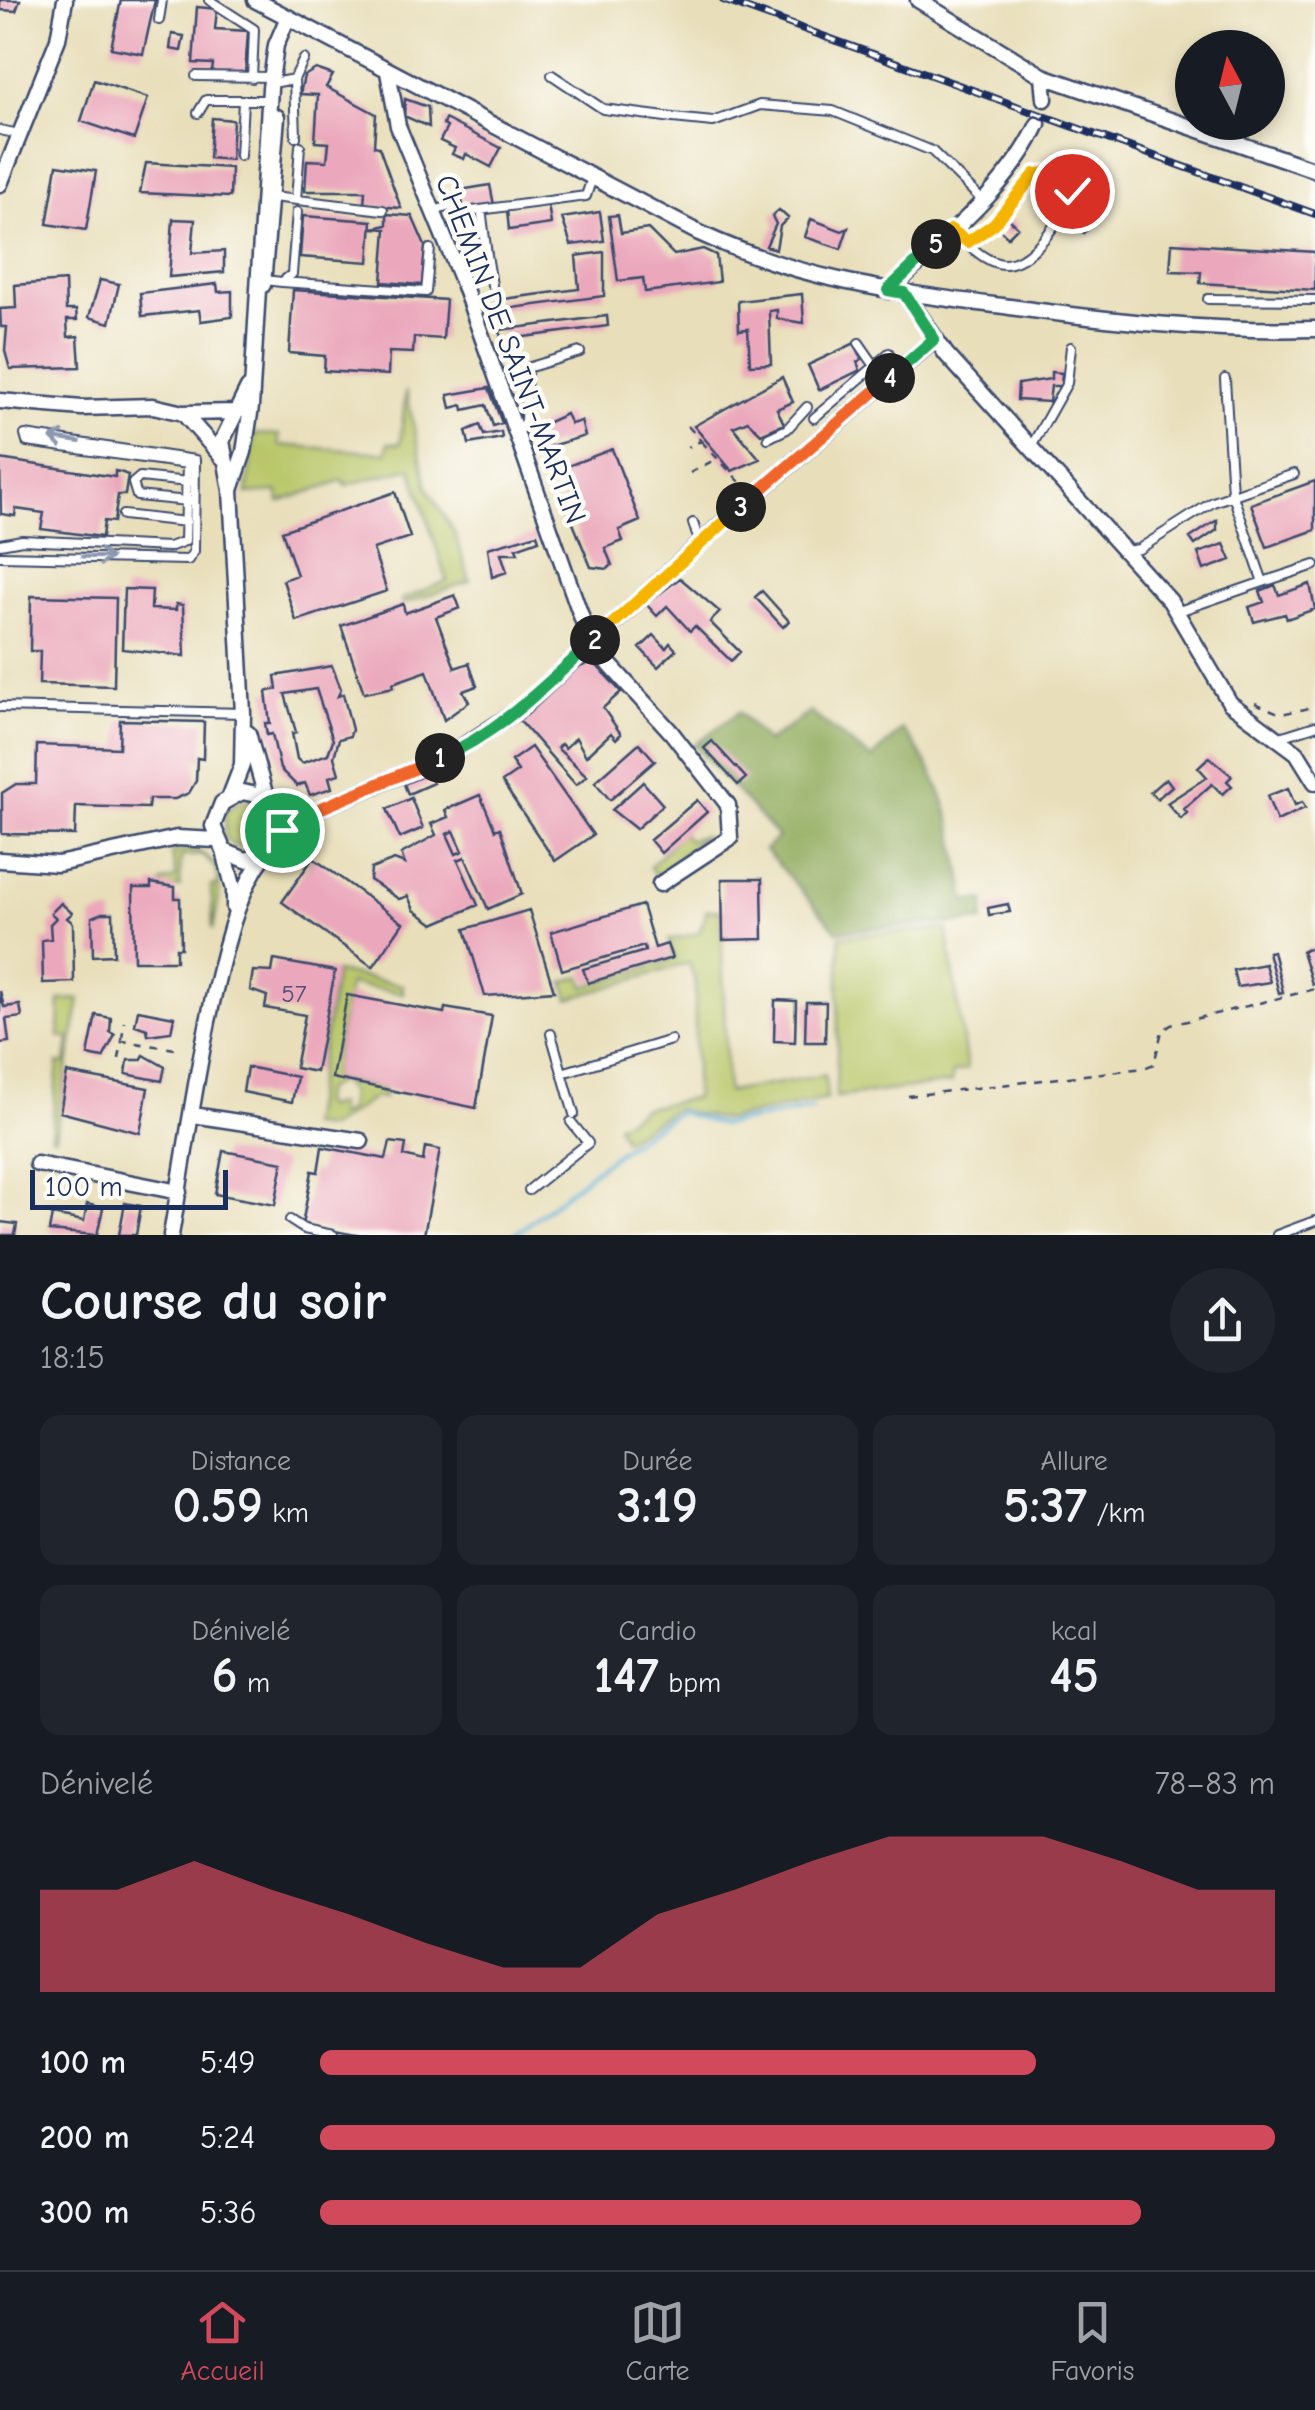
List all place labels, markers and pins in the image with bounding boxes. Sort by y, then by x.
pin [1030,149,1115,234]
pin: 5 [911,219,961,269]
pin: 4 [865,353,915,403]
pin: 3 [716,482,766,532]
pin: 2 [570,615,620,665]
pin: 1 [415,733,465,783]
pin [240,788,325,873]

